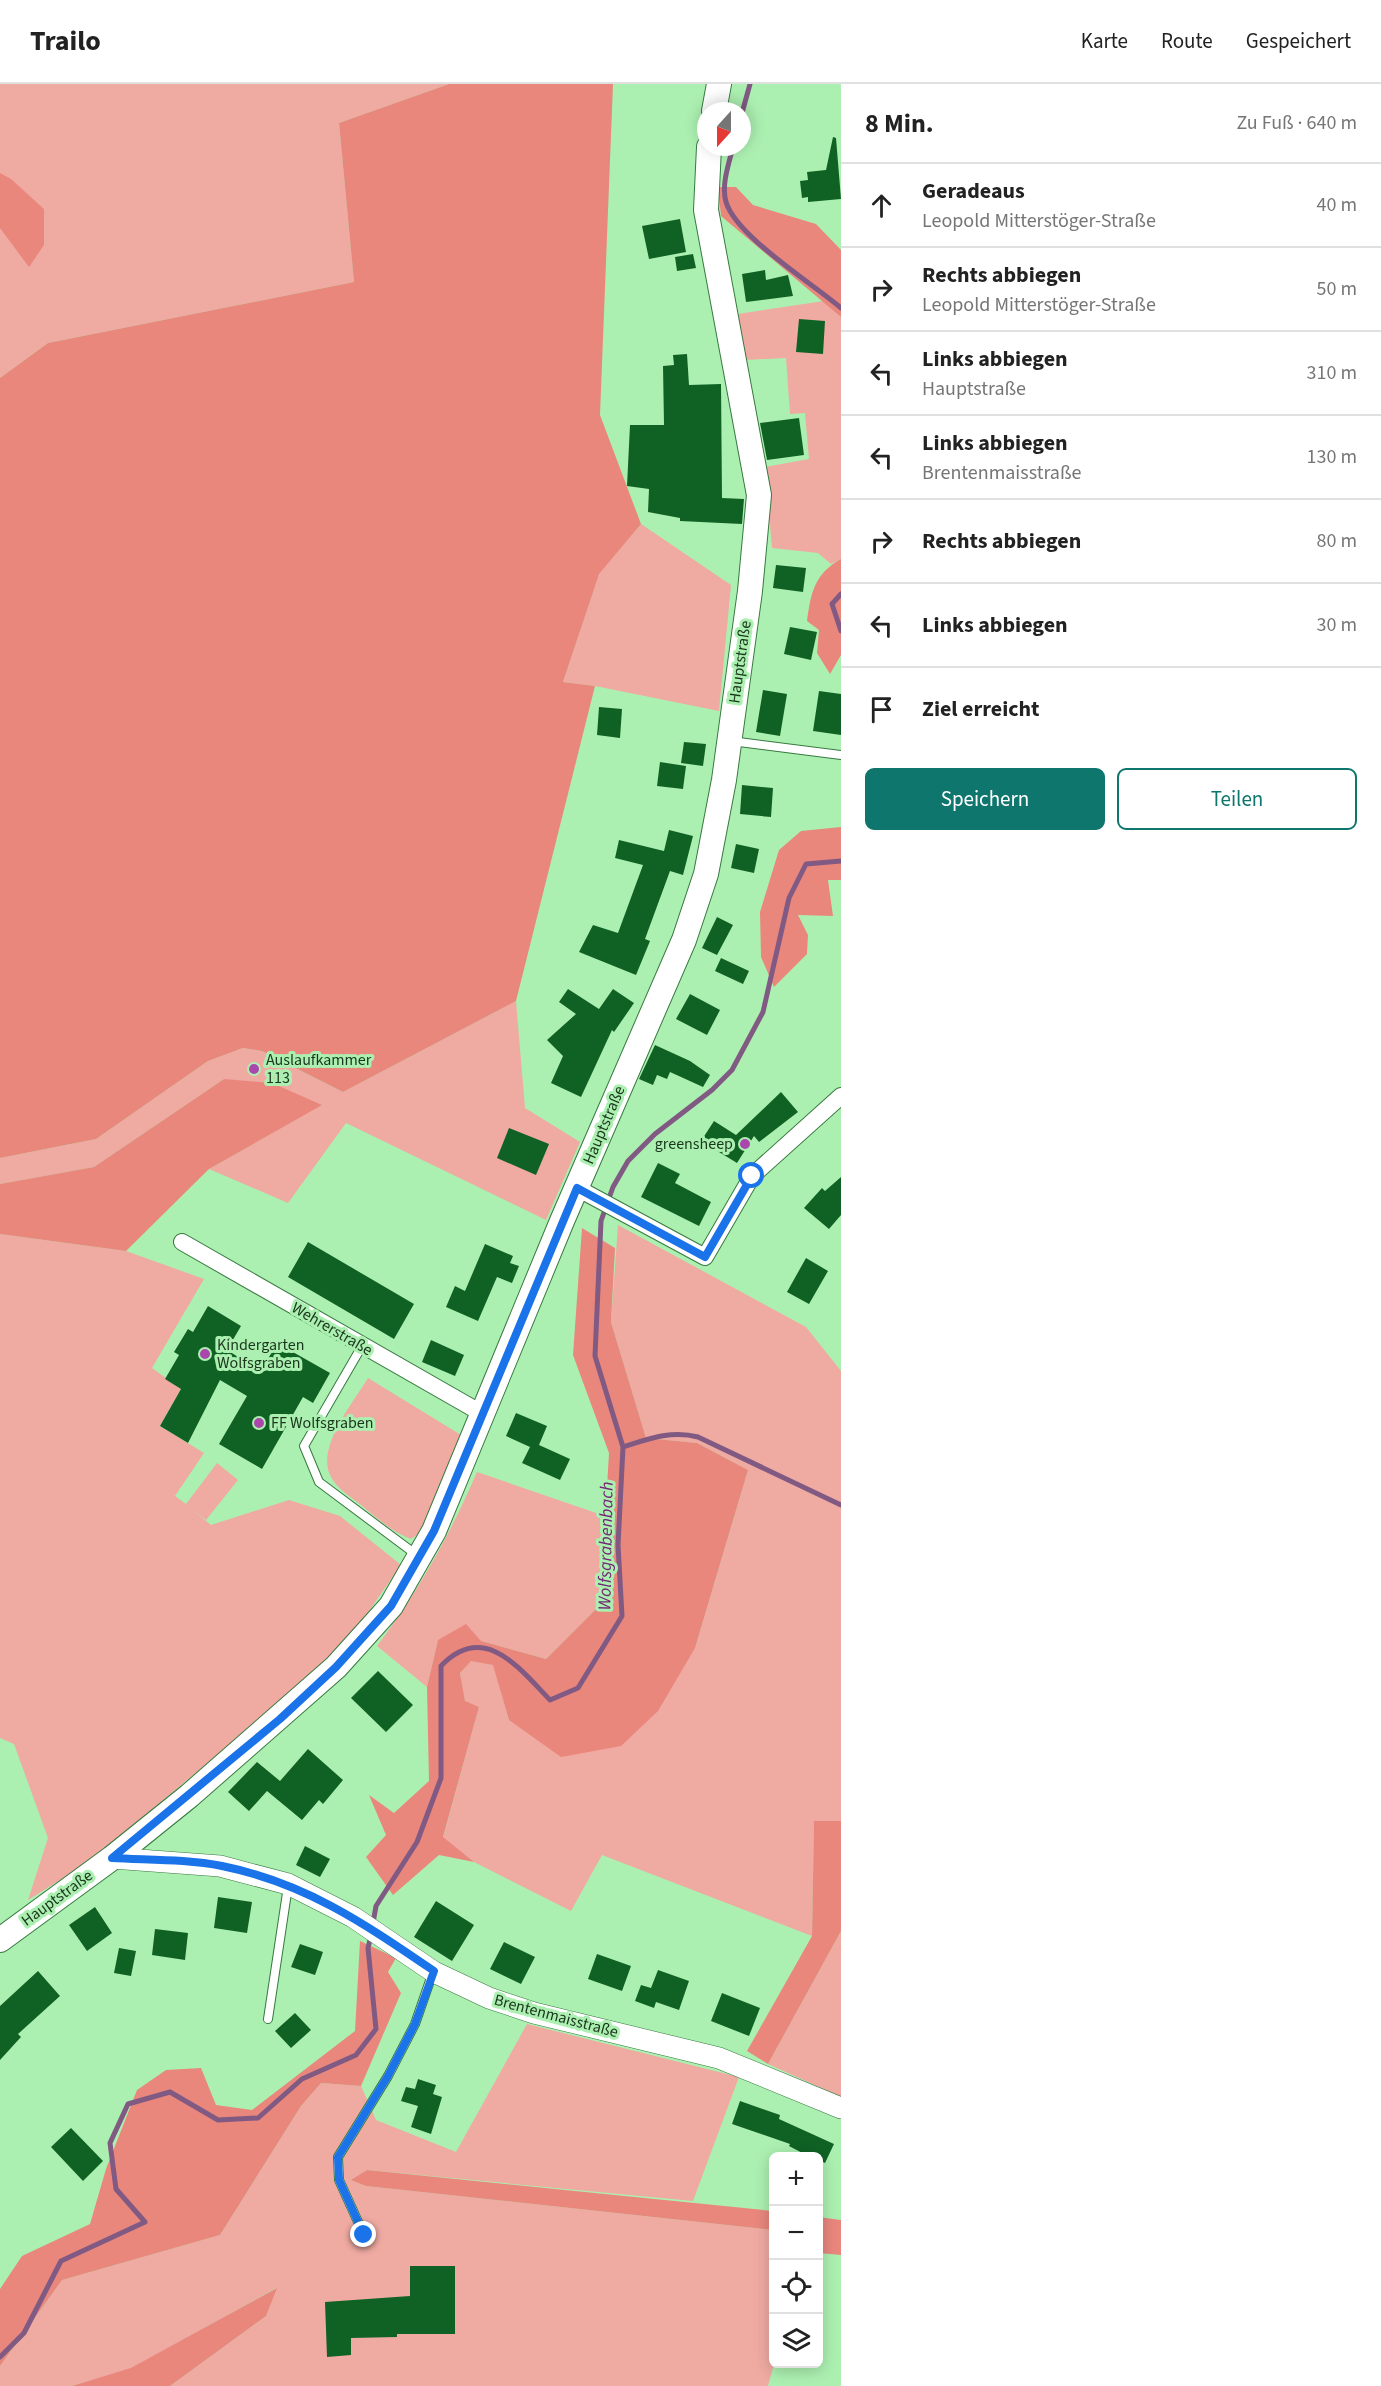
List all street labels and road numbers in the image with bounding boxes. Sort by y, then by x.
street label: Hauptstraße [723,619,757,705]
street label: Hauptstraße [578,1082,630,1168]
street label: Wehrerstraße [287,1297,377,1361]
street label: Hauptstraße [17,1865,97,1931]
street label: Brentenmaisstraße [492,1989,620,2043]

